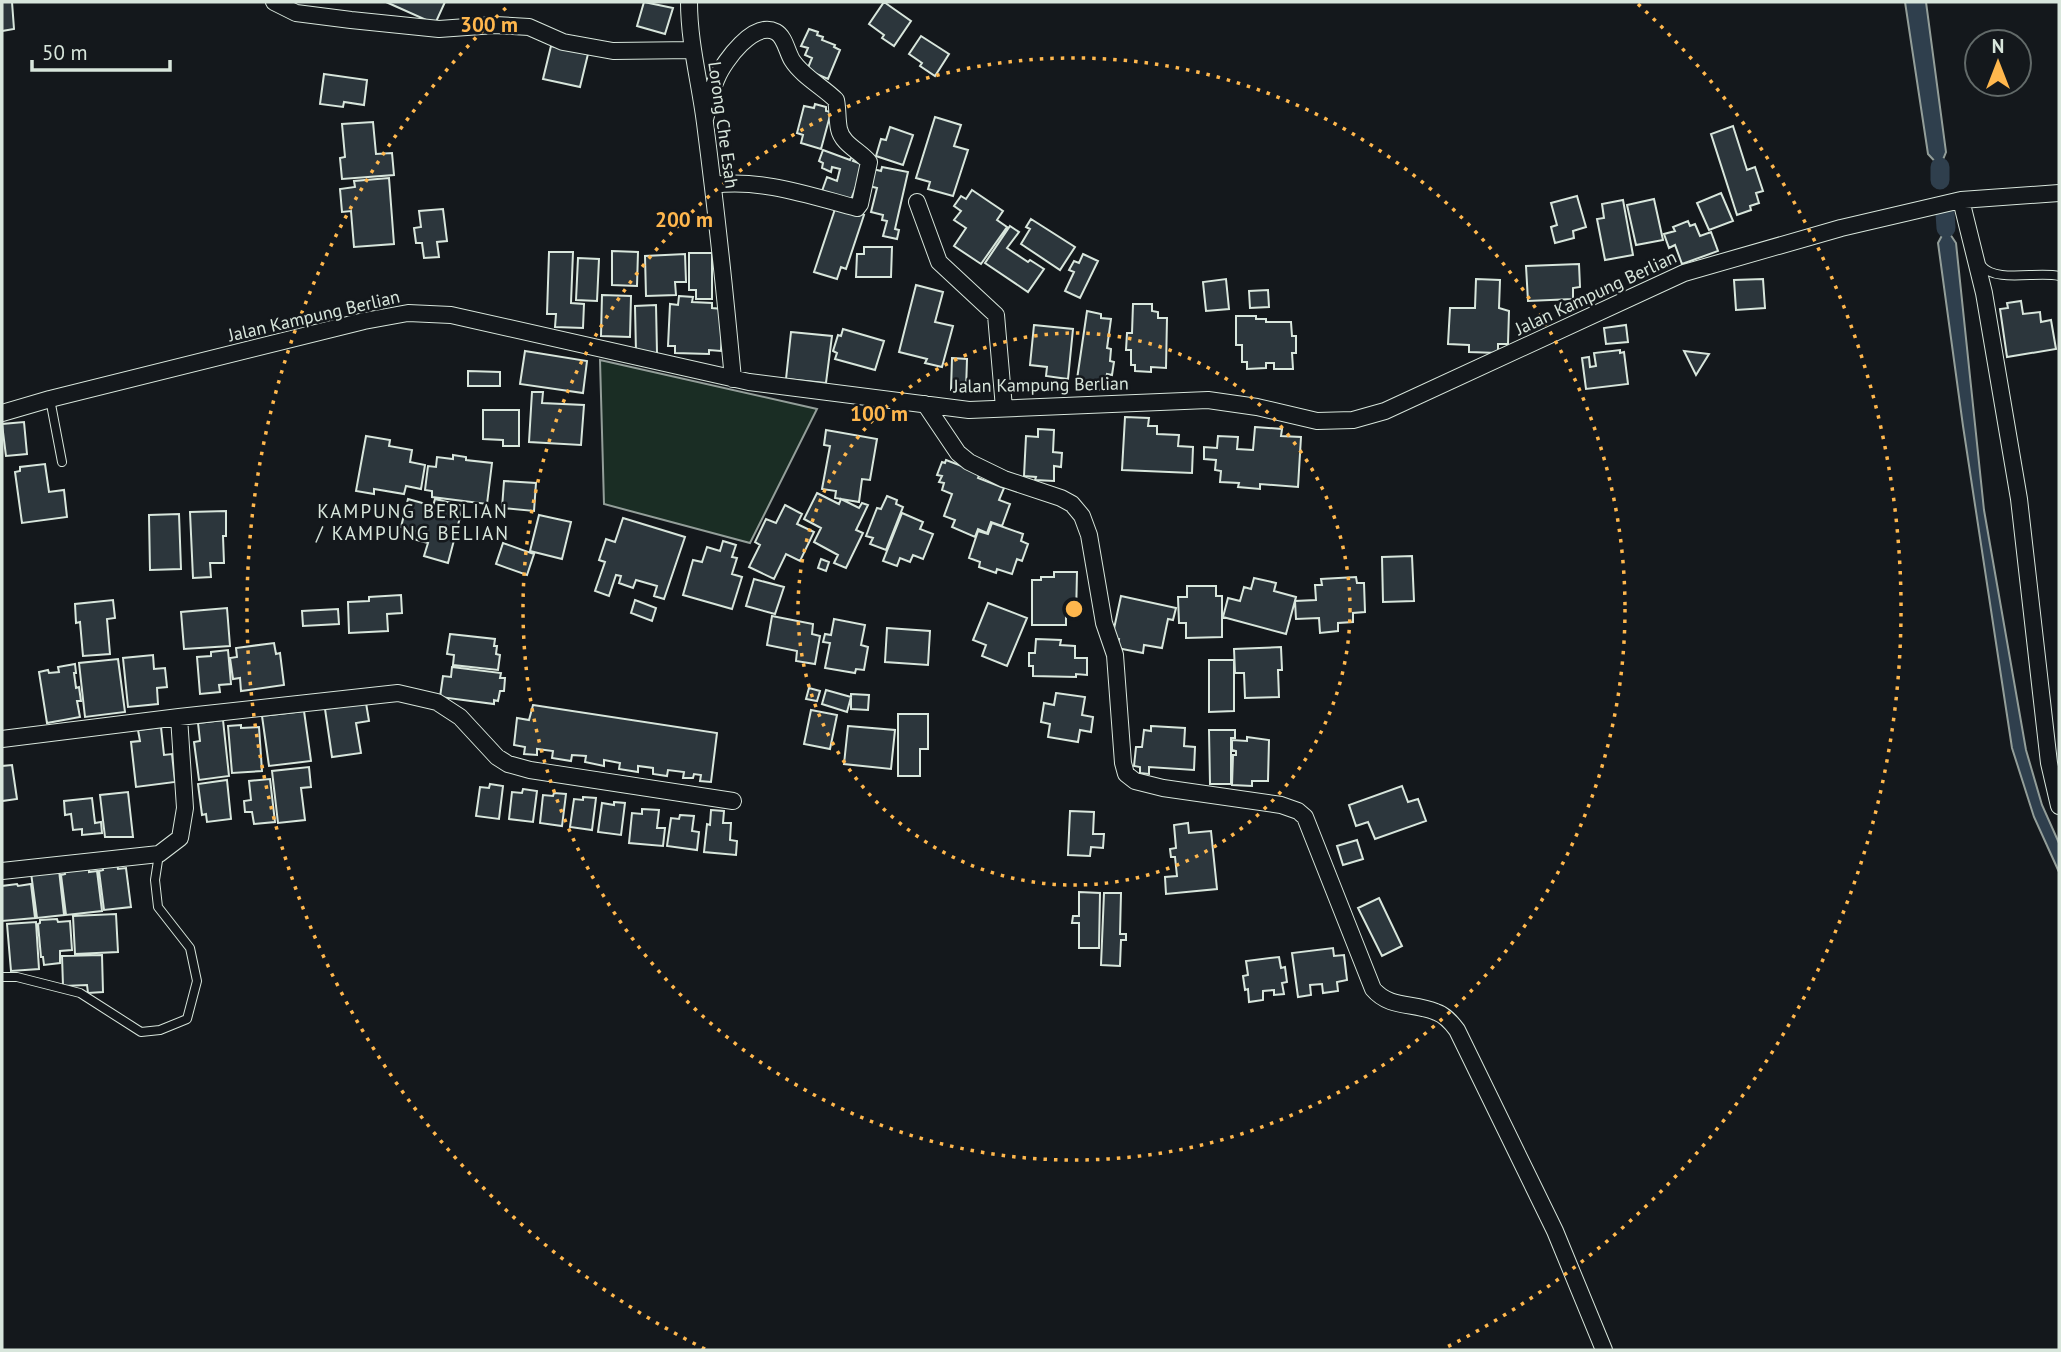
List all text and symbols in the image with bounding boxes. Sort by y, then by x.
text: 300 m [460,11,518,38]
scale bar [32,28,170,72]
north arrow [1963,28,2033,98]
text: N [1992,34,2004,58]
text: 50 m [42,39,88,66]
street label: Lorong Che Esah [703,60,744,190]
text: 200 m [655,206,713,233]
street label: Jalan Kampung Berlian [1511,245,1680,340]
street label: Jalan Kampung Berlian [225,285,402,347]
street label: Jalan Kampung Berlian [952,371,1129,398]
text: 100 m [850,400,908,427]
district label: KAMPUNG BERLIAN / KAMPUNG BELIAN [315,499,510,545]
centre of rings [1062,597,1086,621]

